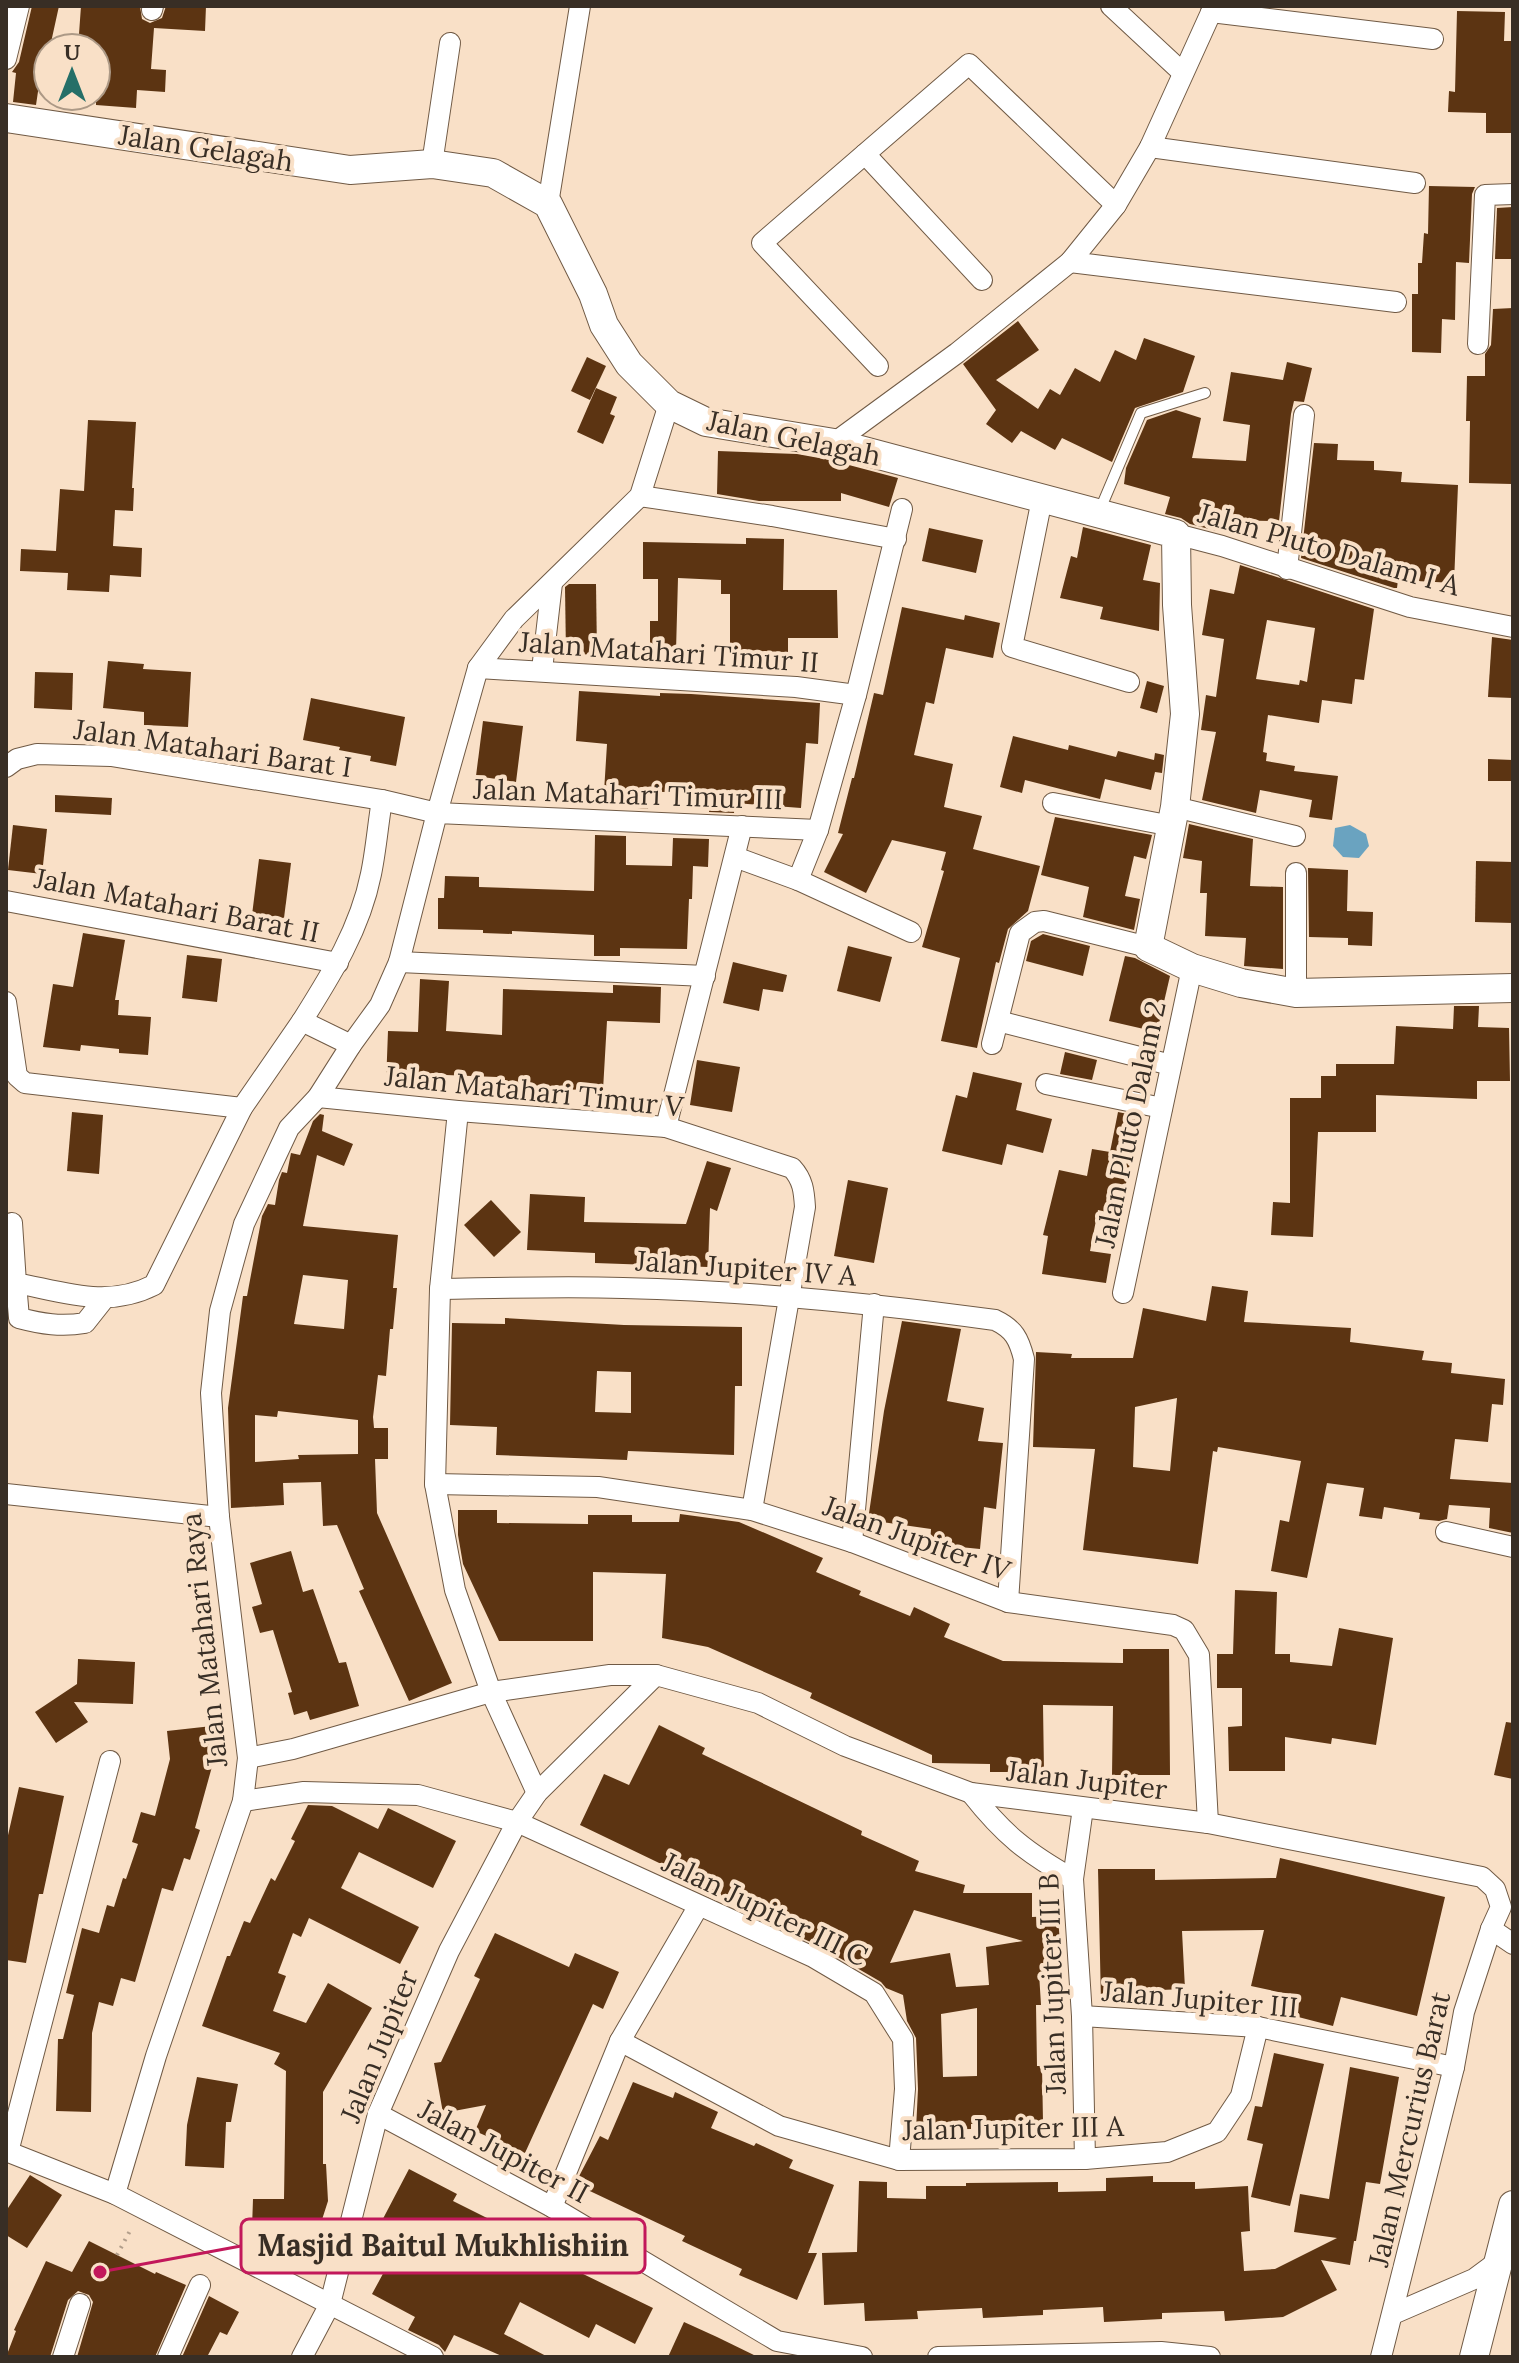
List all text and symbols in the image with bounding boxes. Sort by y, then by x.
north arrow [32,32,112,112]
text: U [64,38,81,66]
street label: Jalan Gelagah [115,116,296,180]
street label: Jalan Gelagah [703,402,884,474]
street label: Jalan Pluto Dalam I A [1193,494,1464,604]
street label: Jalan Matahari Timur II [517,623,820,680]
street label: Jalan Matahari Barat I [71,711,354,785]
street label: Jalan Matahari Timur III [472,771,783,817]
street label: Jalan Matahari Barat II [30,859,323,950]
street label: Jalan Pluto Dalam 2 [1086,997,1174,1252]
street label: Jalan Matahari Timur V [382,1057,686,1125]
street label: Jalan Jupiter IV A [633,1242,858,1294]
street label: Jalan Jupiter IV [818,1487,1016,1589]
street label: Jalan Matahari Raya [173,1511,235,1770]
street label: Jalan Jupiter [1004,1752,1169,1808]
street label: Jalan Jupiter III C [656,1843,873,1974]
street label: Jalan Jupiter III B [1030,1873,1074,2096]
street label: Jalan Jupiter [332,1965,426,2128]
street label: Jalan Jupiter III [1099,1972,1300,2026]
street label: Jalan Mercurius Barat [1360,1988,1458,2271]
street label: Jalan Jupiter II [412,2091,595,2211]
street label: Jalan Jupiter III A [901,2108,1125,2148]
callout: Masjid Baitul Mukhlishiin [241,2219,645,2273]
text: Masjid Baitul Mukhlishiin [257,2226,629,2265]

